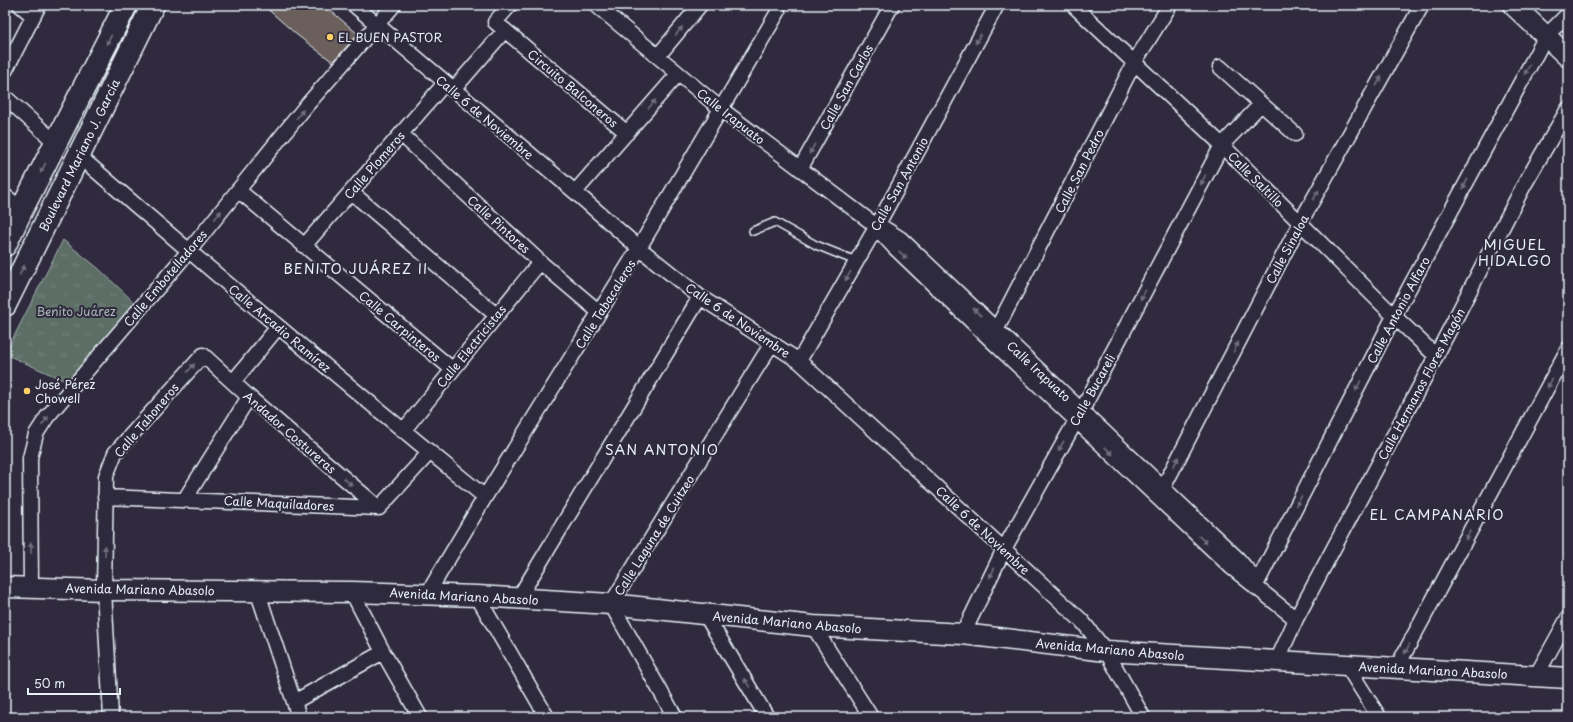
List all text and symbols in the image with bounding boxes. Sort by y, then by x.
one-way arrow [674,25,683,36]
place label: EL BUEN PASTOR [338,28,443,46]
marker: EL BUEN PASTOR [325,32,335,42]
one-way arrow [975,33,981,45]
one-way arrow [105,34,112,46]
street label: Calle San Carlos [815,40,877,133]
street label: Circuito Balconeros [524,45,622,132]
one-way arrow [1524,64,1531,76]
street label: Calle 6 de Noviembre [432,71,538,164]
street label: Boulevard Mariano J. García [34,75,124,234]
one-way arrow [1376,75,1383,87]
street label: Calle Irapuato [693,84,769,149]
one-way arrow [648,98,657,109]
one-way arrow [296,108,305,119]
street label: Calle San Pedro [1050,126,1108,216]
street label: Calle Plomeros [339,127,409,203]
street label: Calle San Antonio [866,133,932,234]
one-way arrow [808,143,815,155]
street label: Calle Saltillo [1224,147,1288,211]
one-way arrow [40,162,46,174]
one-way arrow [1200,174,1207,186]
one-way arrow [1462,179,1469,190]
one-way arrow [1312,189,1319,201]
street label: Calle Pintores [463,191,535,258]
one-way arrow [214,209,223,220]
street label: Calle Sinaloa [1261,211,1313,287]
street label: Calle Embotelladores [119,225,211,330]
district label: MIGUEL HIDALGO [1478,234,1552,271]
one-way arrow [898,250,908,260]
street label: Calle Antonio Alfaro [1362,253,1434,367]
street label: Calle Tabacaleros [570,256,640,352]
district label: BENITO JUÁREZ II [284,258,428,279]
one-way arrow [19,265,25,276]
one-way arrow [844,270,851,282]
street label: Calle 6 de Noviembre [682,278,794,362]
street label: Calle Arcadio Ramírez [225,280,335,376]
street label: Calle Carpinteros [355,286,445,366]
one-way arrow [1139,289,1146,301]
street label: Calle Electricistas [432,300,510,391]
park label: Benito Juárez [36,302,116,320]
street label: Calle Hermanos Flores Magón [1373,305,1469,463]
one-way arrow [973,308,982,317]
street label: Calle Irapuato [1003,336,1075,406]
one-way arrow [1233,341,1239,353]
street label: Calle Bucareli [1065,351,1119,429]
one-way arrow [187,363,196,373]
place label: José Pérez Chowell [35,375,95,407]
one-way arrow [1546,377,1553,389]
street label: Calle Tahoneros [109,378,183,461]
one-way arrow [1355,380,1361,391]
marker: José Pérez Chowell [22,386,32,396]
street label: Andador Costureras [240,387,341,478]
one-way arrow [41,416,49,427]
district label: SAN ANTONIO [605,439,719,460]
one-way arrow [1058,440,1064,452]
one-way arrow [1104,446,1114,456]
one-way arrow [1173,457,1179,468]
street label: Calle Laguna de Cuitzeo [609,471,699,599]
one-way arrow [343,477,353,486]
street label: Calle 6 de Noviembre [932,482,1034,579]
street label: Calle Maquiladores [223,491,335,515]
one-way arrow [1296,496,1302,507]
district label: EL CAMPANARIO [1370,504,1504,525]
one-way arrow [1465,529,1472,541]
one-way arrow [1198,535,1208,545]
one-way arrow [28,541,34,554]
one-way arrow [102,544,108,557]
one-way arrow [989,567,996,579]
street label: Avenida Mariano Abasolo [65,579,215,599]
street label: Avenida Mariano Abasolo [389,583,539,609]
street label: Avenida Mariano Abasolo [712,607,862,637]
street label: Avenida Mariano Abasolo [1035,634,1185,664]
one-way arrow [1404,643,1410,655]
street label: Avenida Mariano Abasolo [1358,657,1508,683]
scale bar [28,670,120,696]
text: 50 m [34,674,65,692]
one-way arrow [743,677,750,689]

